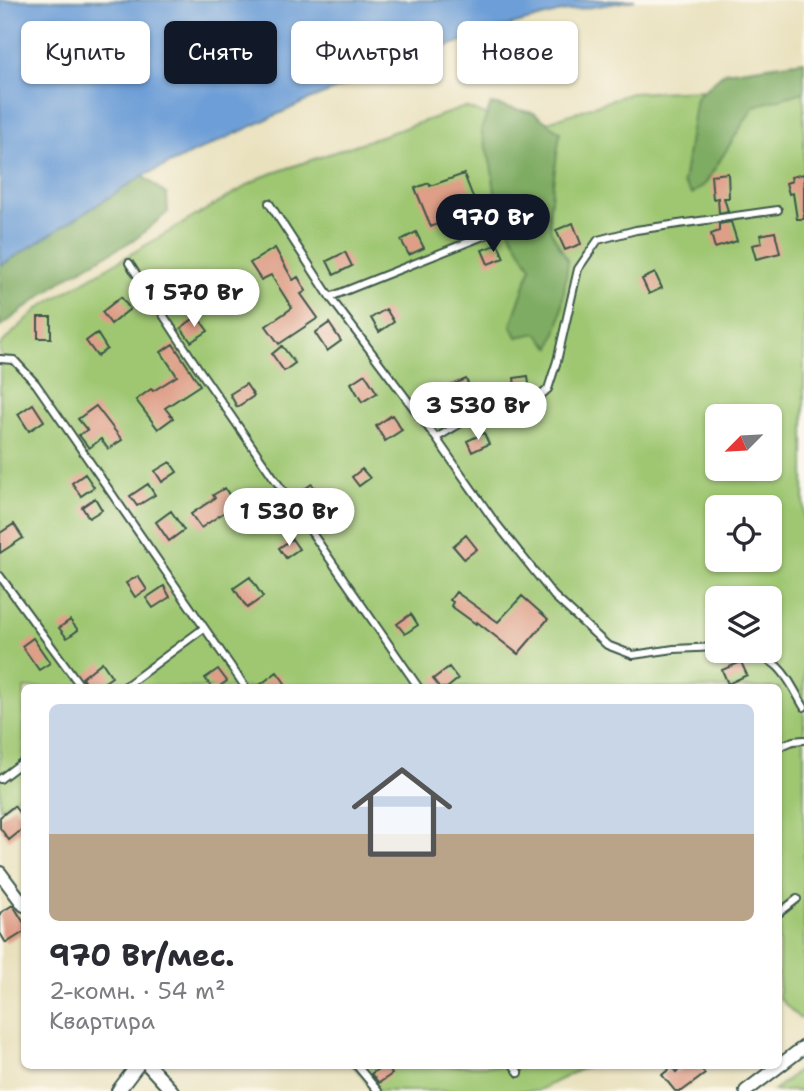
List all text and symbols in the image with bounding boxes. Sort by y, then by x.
chip: Купить [21,21,150,84]
chip: Снять [164,21,277,84]
chip: Фильтры [291,21,443,84]
chip: Новое [457,21,578,84]
pin: 970 Br [436,194,550,254]
text: 970 Br [452,202,534,232]
pin: 1 570 Br [122,270,266,329]
text: 1 570 Br [145,277,243,307]
pin: 3 530 Br [406,382,550,442]
text: 3 530 Br [426,390,530,420]
north arrow [705,404,782,481]
map controls [705,404,782,663]
pin: 1 530 Br [217,489,361,548]
button: locate [705,495,782,572]
text: 1 530 Br [239,496,339,526]
button: layers [705,586,782,663]
icon: home [339,749,465,875]
text: 970 Br/мес. [49,935,235,976]
text: 2-комн. · 54 m² [49,976,226,1006]
text: Квартира [49,1006,155,1036]

